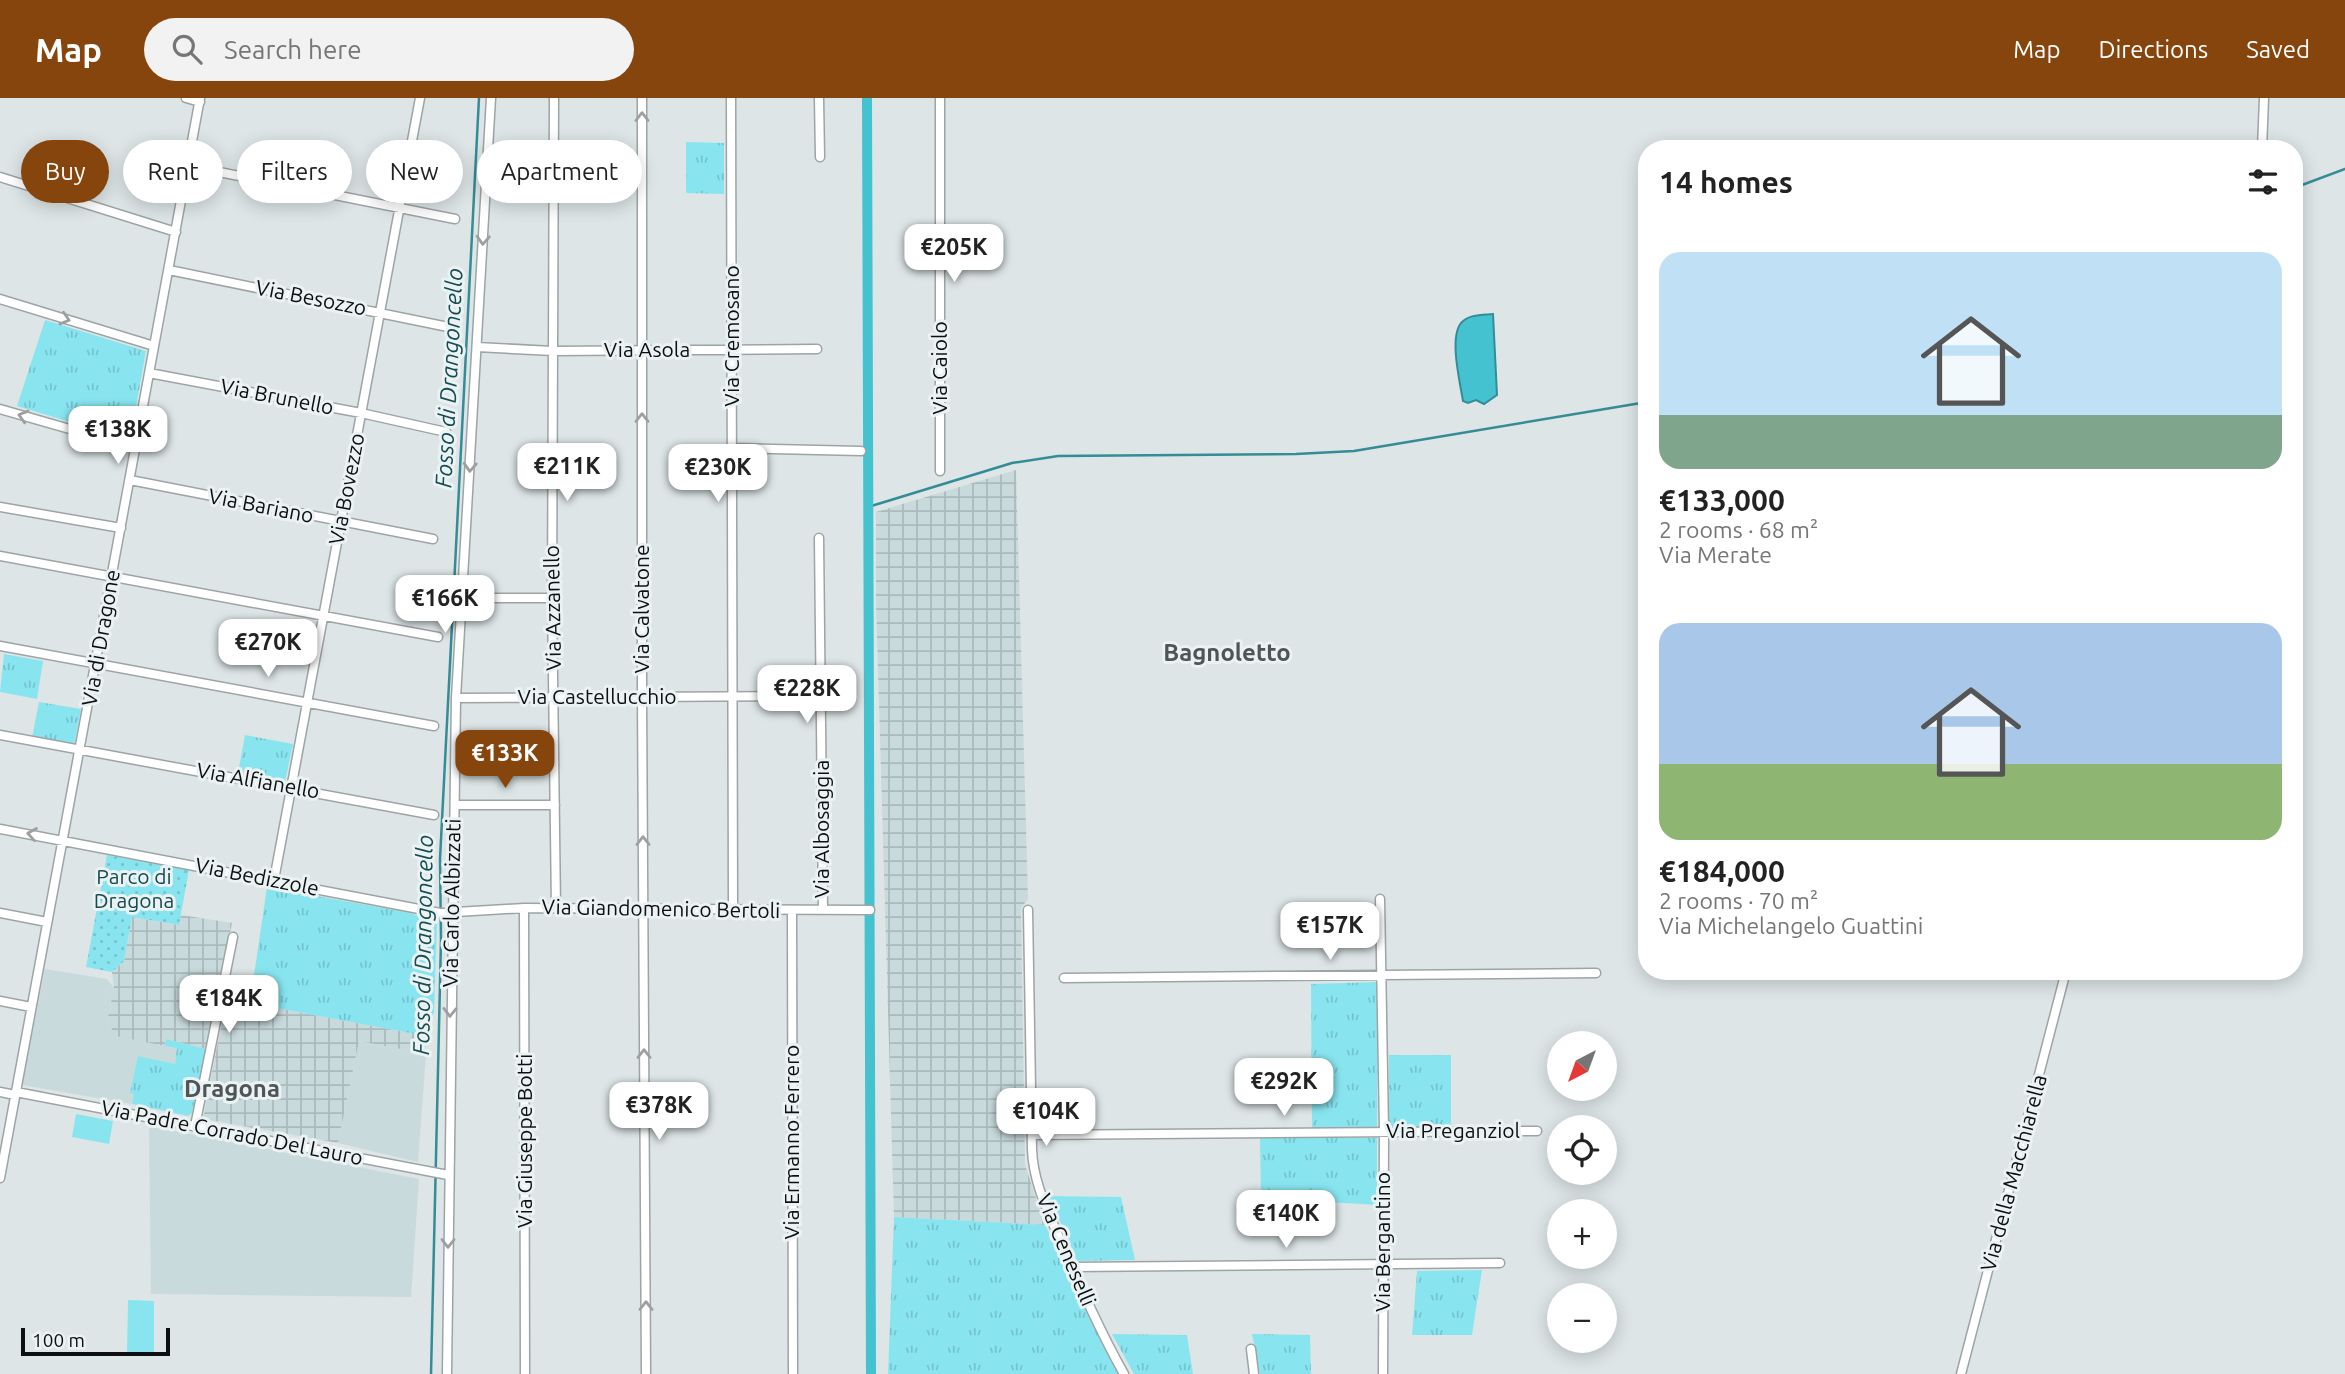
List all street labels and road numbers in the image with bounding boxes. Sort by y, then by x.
street label: Via Cremosano [719,265,743,407]
street label: Via Besozzo [254,275,369,320]
street label: Via Caiolo [927,321,951,415]
street label: Via Asola [604,337,690,361]
street label: Via Brunello [219,373,336,419]
street label: Via Bovezzo [323,431,369,547]
street label: Via Bariano [206,483,316,527]
street label: Via Azzanello [539,545,565,671]
street label: Via Calvatone [629,545,653,673]
street label: Via di Dragone [76,568,124,708]
street label: Via Castellucchio [517,684,677,708]
street label: Via Alfianello [195,757,322,803]
street label: Via Albosaggia [809,760,833,898]
street label: Via Carlo Albizzati [438,818,464,988]
street label: Via Bedizzole [193,852,321,900]
street label: Via Giandomenico Bertoli [541,894,781,922]
street label: Via Ermanno Ferrero [779,1045,803,1239]
street label: Via Giuseppe Botti [512,1054,536,1228]
street label: Via della Macchiarella [1975,1072,2051,1274]
street label: Via Padre Corrado Del Lauro [99,1095,365,1169]
street label: Via Preganziol [1386,1118,1520,1142]
street label: Via Bergantino [1370,1172,1394,1312]
street label: Via Ceneselli [1033,1190,1101,1309]

